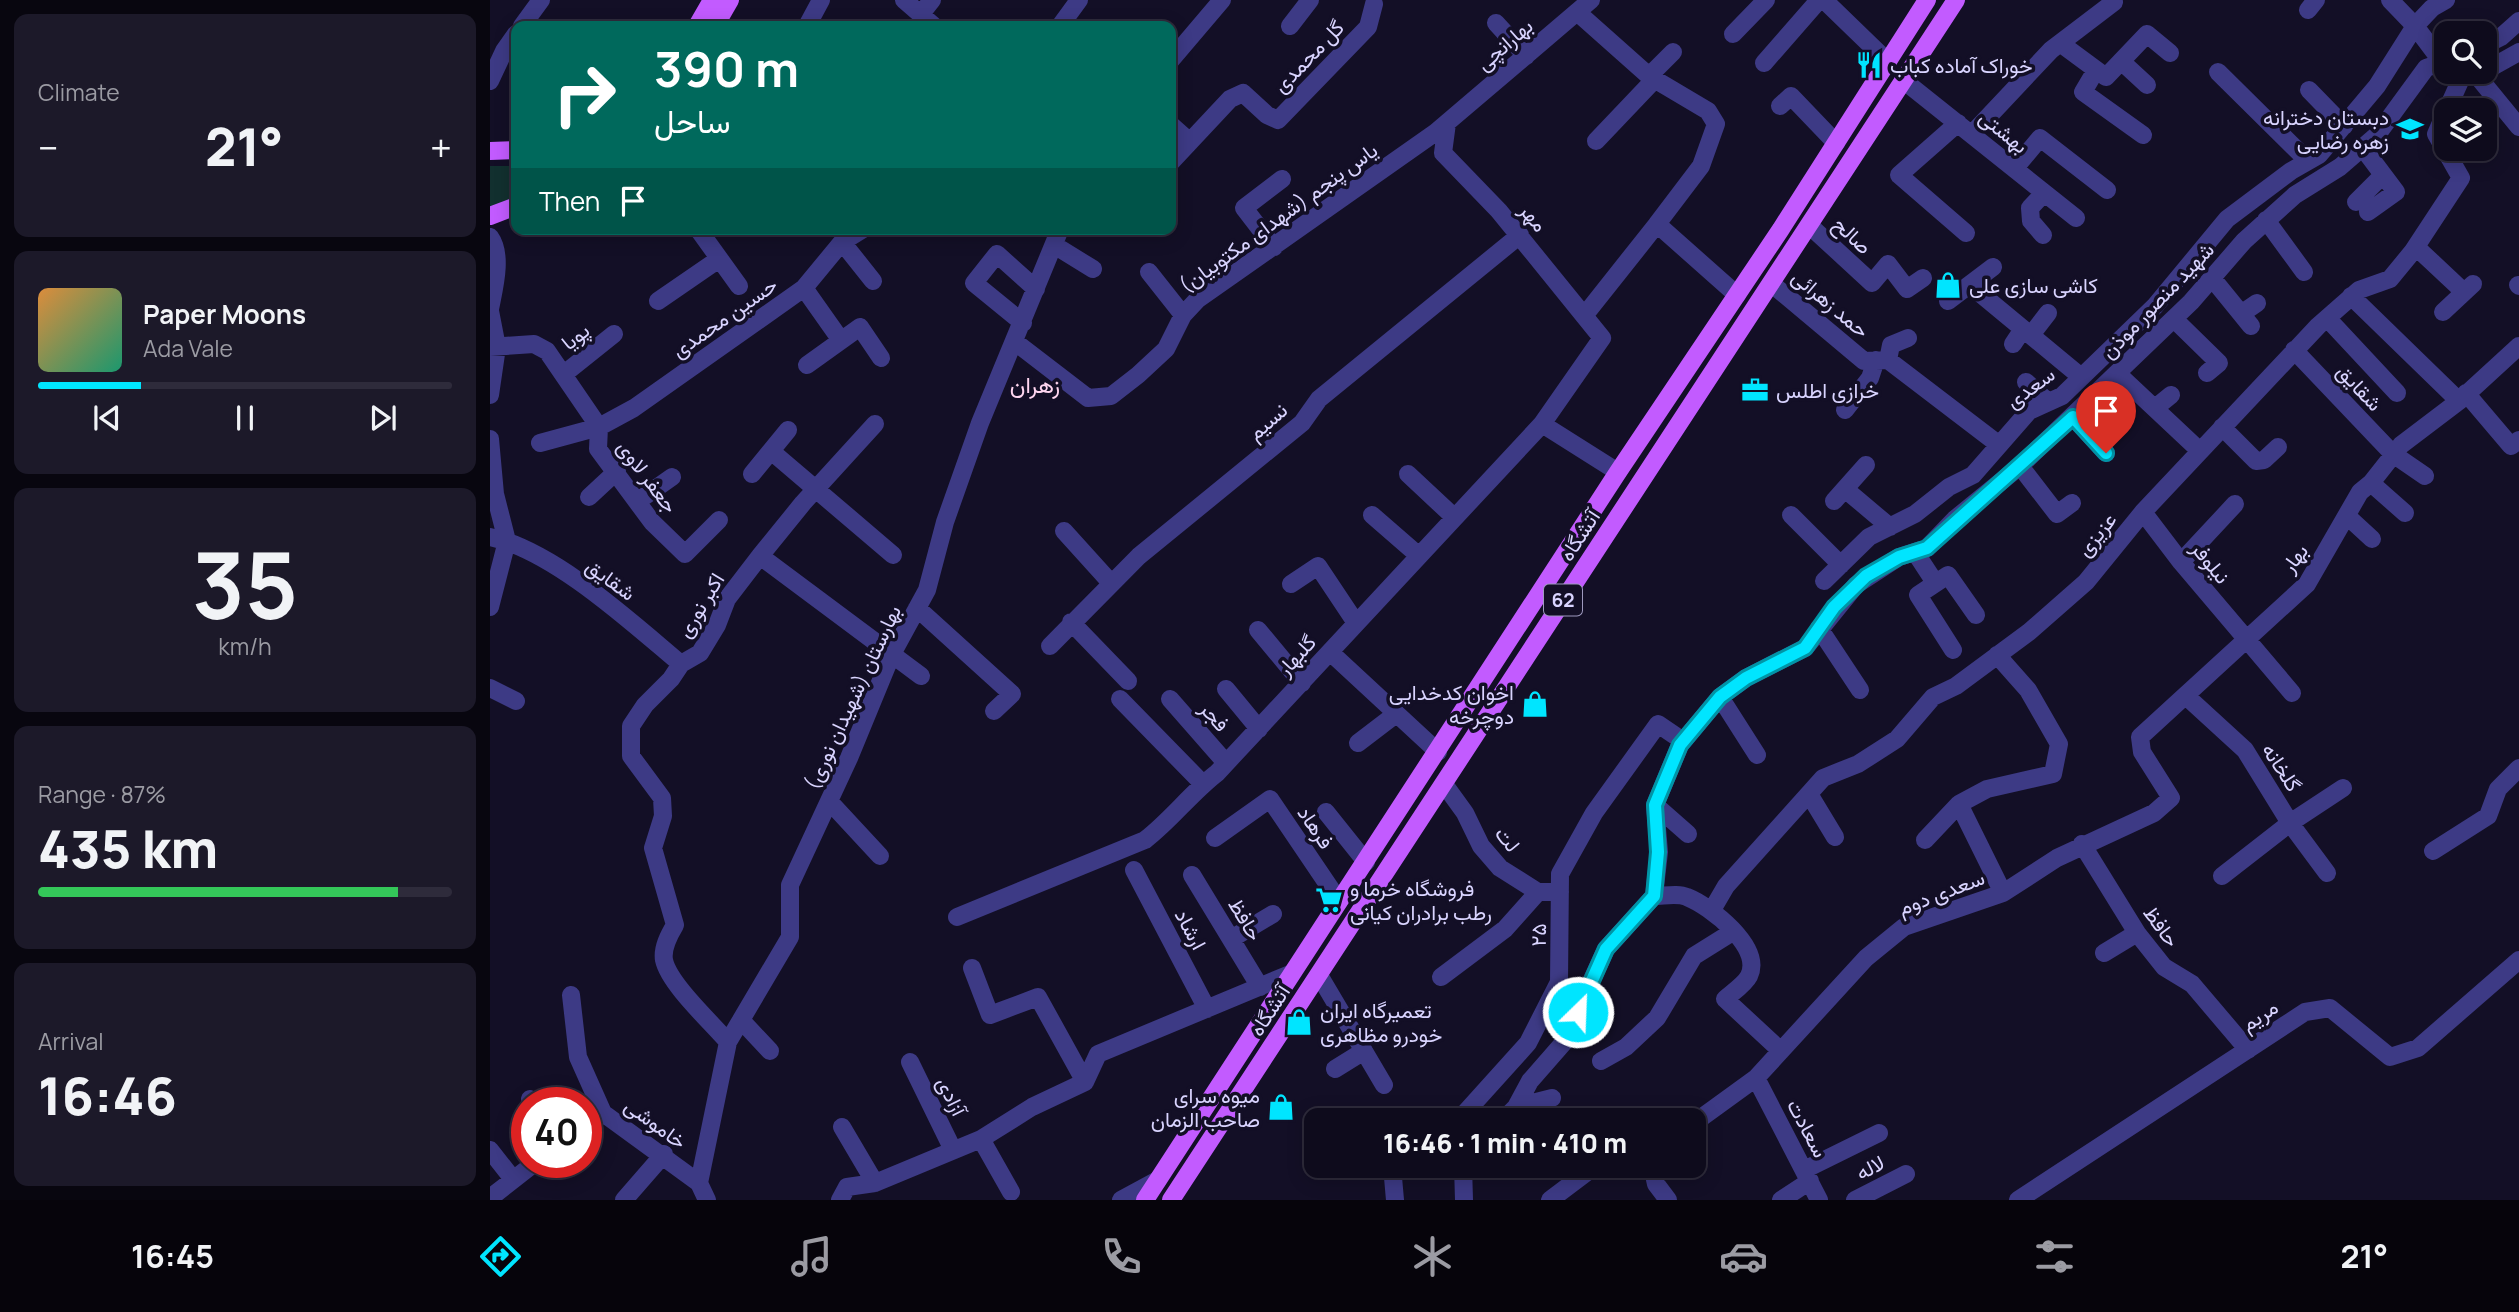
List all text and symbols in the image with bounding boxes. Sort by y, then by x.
street label: بهارانچی [1470,12,1539,77]
street label: گل محمدی [1266,13,1350,99]
map controls [2434,21,2497,161]
button: search [2434,21,2497,84]
text: 390 m [654,35,799,102]
icon: right [539,49,630,140]
restaurant icon: خوراک آماده کباب [1854,50,1884,80]
place label: خوراک آماده کباب [1890,51,2033,79]
text: Climate [38,76,120,108]
button: layers [2434,98,2497,161]
text: ساحل [654,99,730,143]
street label: بهشتی [1974,103,2034,159]
place label: دبستان دخترانه زهره رضایی [2263,103,2389,155]
text: 21° [205,111,284,182]
school or university icon: دبستان دخترانه زهره رضایی [2395,114,2425,144]
text: − [38,121,59,173]
text: + [430,121,452,173]
street label: یاس پنجم (شهدای مکتوبیان) [1173,135,1383,299]
icon: arrive [614,182,652,220]
text: Then [539,183,600,219]
street label: مهر [1513,196,1554,237]
street label: صالح [1827,210,1878,261]
street label: شهید منصور موذن [2094,236,2220,364]
street label: حمد زهرائی [1786,262,1876,344]
street label: حسین محمدی [666,270,782,364]
shop icon: کاشی سازی علی [1933,270,1963,300]
place label: کاشی سازی علی [1969,271,2098,299]
text: Paper Moons [143,296,306,332]
street label: پویا [555,316,596,357]
text: Ada Vale [143,332,233,364]
street label: شقایق [2331,357,2389,417]
street label: سعدی [2000,360,2060,414]
district label: زهران [1010,368,1060,400]
office icon: خرازی اطلس [1740,375,1770,405]
place label: خرازی اطلس [1776,376,1879,404]
pin [2076,381,2136,453]
icon: arrive [2087,392,2125,430]
street label: نسیم [1241,396,1294,447]
icon: previous [88,399,126,437]
icon: pause [226,399,264,437]
icon: next [364,399,402,437]
street label: جعفر لاوی [611,434,685,518]
street label: آتشگاه [1552,502,1607,566]
street label: عزیزی [2070,506,2122,562]
text: 35 [192,522,298,646]
street label: نیلوفر [2185,534,2237,589]
street label: بهار [2273,538,2314,579]
street label: شقایق [580,551,642,607]
street label: اکبر نوری [670,567,730,643]
road number: 62 [1544,584,1582,615]
street label: بهارستان (شهیدان نوری) [797,600,907,794]
street label: گلبهار [1269,628,1322,682]
text: km/h [218,630,272,662]
place label: اخوان کدخدایی دوچرخه [1389,678,1514,731]
shop icon: اخوان کدخدایی دوچرخه [1520,689,1550,719]
street label: فجر [1193,694,1236,737]
street label: گلخانه [2256,737,2308,797]
text: Range · 87% [38,778,166,810]
street label: فرهاد [1291,800,1341,854]
text: 435 km [38,813,218,884]
street label: لت [1489,820,1527,858]
street label: سعدی دوم [1894,863,1989,922]
place label: فروشگاه خرما و رطب برادران کیانی [1350,874,1492,926]
supermarket icon: فروشگاه خرما و رطب برادران کیانی [1314,885,1344,915]
street label: حافظ [1222,892,1270,946]
street label: حافظ [2137,899,2187,953]
street label: ارشاد [1169,904,1213,954]
street label: ۲۵ [1524,923,1552,947]
position arrow [1541,975,1615,1049]
street label: آتشگاه [1242,977,1297,1041]
street label: مریم [2235,992,2284,1038]
place label: تعمیرگاه ایران خودرو مظاهری [1320,996,1442,1048]
shop icon: تعمیرگاه ایران خودرو مظاهری [1284,1007,1314,1037]
text: Arrival [38,1025,104,1057]
text: 16:46 [38,1060,177,1131]
street label: آزادی [931,1072,974,1122]
place label: میوه سرای صاحب الزمان [1151,1081,1260,1133]
speed limit sign: 40 [511,1087,602,1178]
street label: خاموشی [619,1091,693,1155]
shop icon: میوه سرای صاحب الزمان [1266,1092,1296,1122]
street label: سعادت [1781,1094,1835,1162]
text: 16:46 · 1 min · 410 m [1383,1125,1627,1161]
street label: لاله [1851,1148,1889,1186]
icon: directions [476,1232,525,1281]
icon: music [787,1232,836,1281]
icon: phone [1097,1232,1146,1281]
icon: climate [1408,1232,1457,1281]
icon: car [1719,1232,1768,1281]
icon: filters [2030,1232,2079,1281]
text: 16:45 [131,1234,214,1278]
text: 21° [2341,1234,2388,1278]

